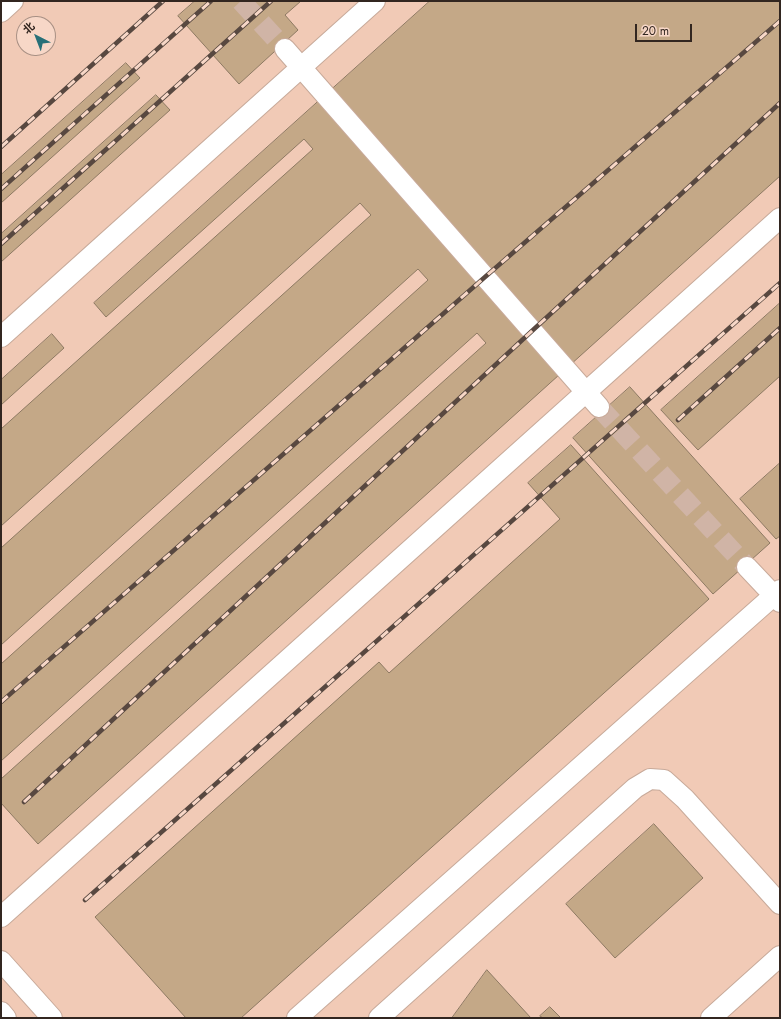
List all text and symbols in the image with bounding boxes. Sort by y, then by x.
north arrow [16,16,56,56]
scale bar [637,16,694,42]
text: 北 [19,18,38,37]
text: 20 m [642,22,669,40]

